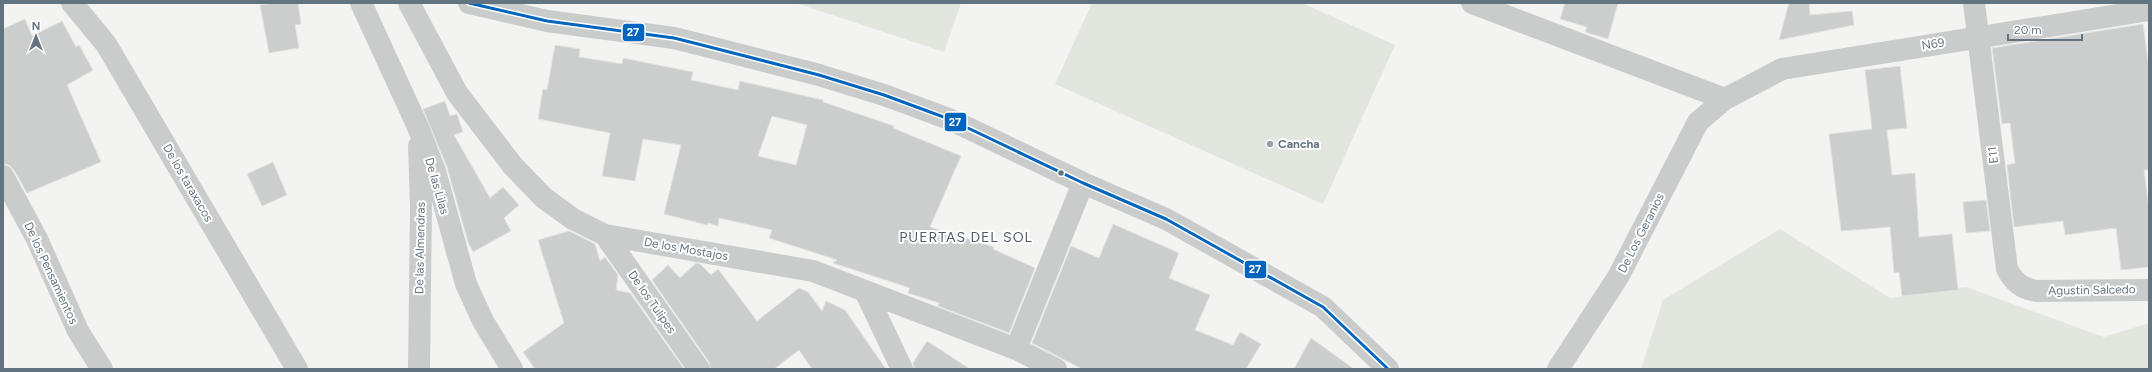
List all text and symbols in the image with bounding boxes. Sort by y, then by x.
north arrow [16,16,56,56]
scale bar [2008,16,2082,42]
text: N [32,20,40,33]
line badge: 27 [622,23,645,42]
text: 20 m [2014,23,2042,37]
text: 27 [627,26,639,39]
street label: N69 [1921,35,1946,53]
line badge: 27 [944,112,967,132]
text: 27 [949,116,961,129]
place label: Cancha [1278,137,1320,151]
marker: Cancha [1265,139,1275,149]
street label: De los taraxacos [160,142,216,225]
street label: E11 [1985,146,2001,164]
street label: De las Lilas [422,156,452,216]
unlabelled marker [1056,168,1066,178]
street label: De Los Geranios [1615,191,1667,275]
street label: De las Almendras [412,201,428,294]
street label: De los Pensamientos [21,220,81,327]
district label: PUERTAS DEL SOL [899,229,1033,246]
street label: De los Mostajos [643,235,729,263]
line badge: 27 [1244,260,1267,279]
text: 27 [1249,263,1261,276]
street label: De los Tulipes [625,268,679,336]
street label: Agustin Salcedo [2048,282,2136,298]

